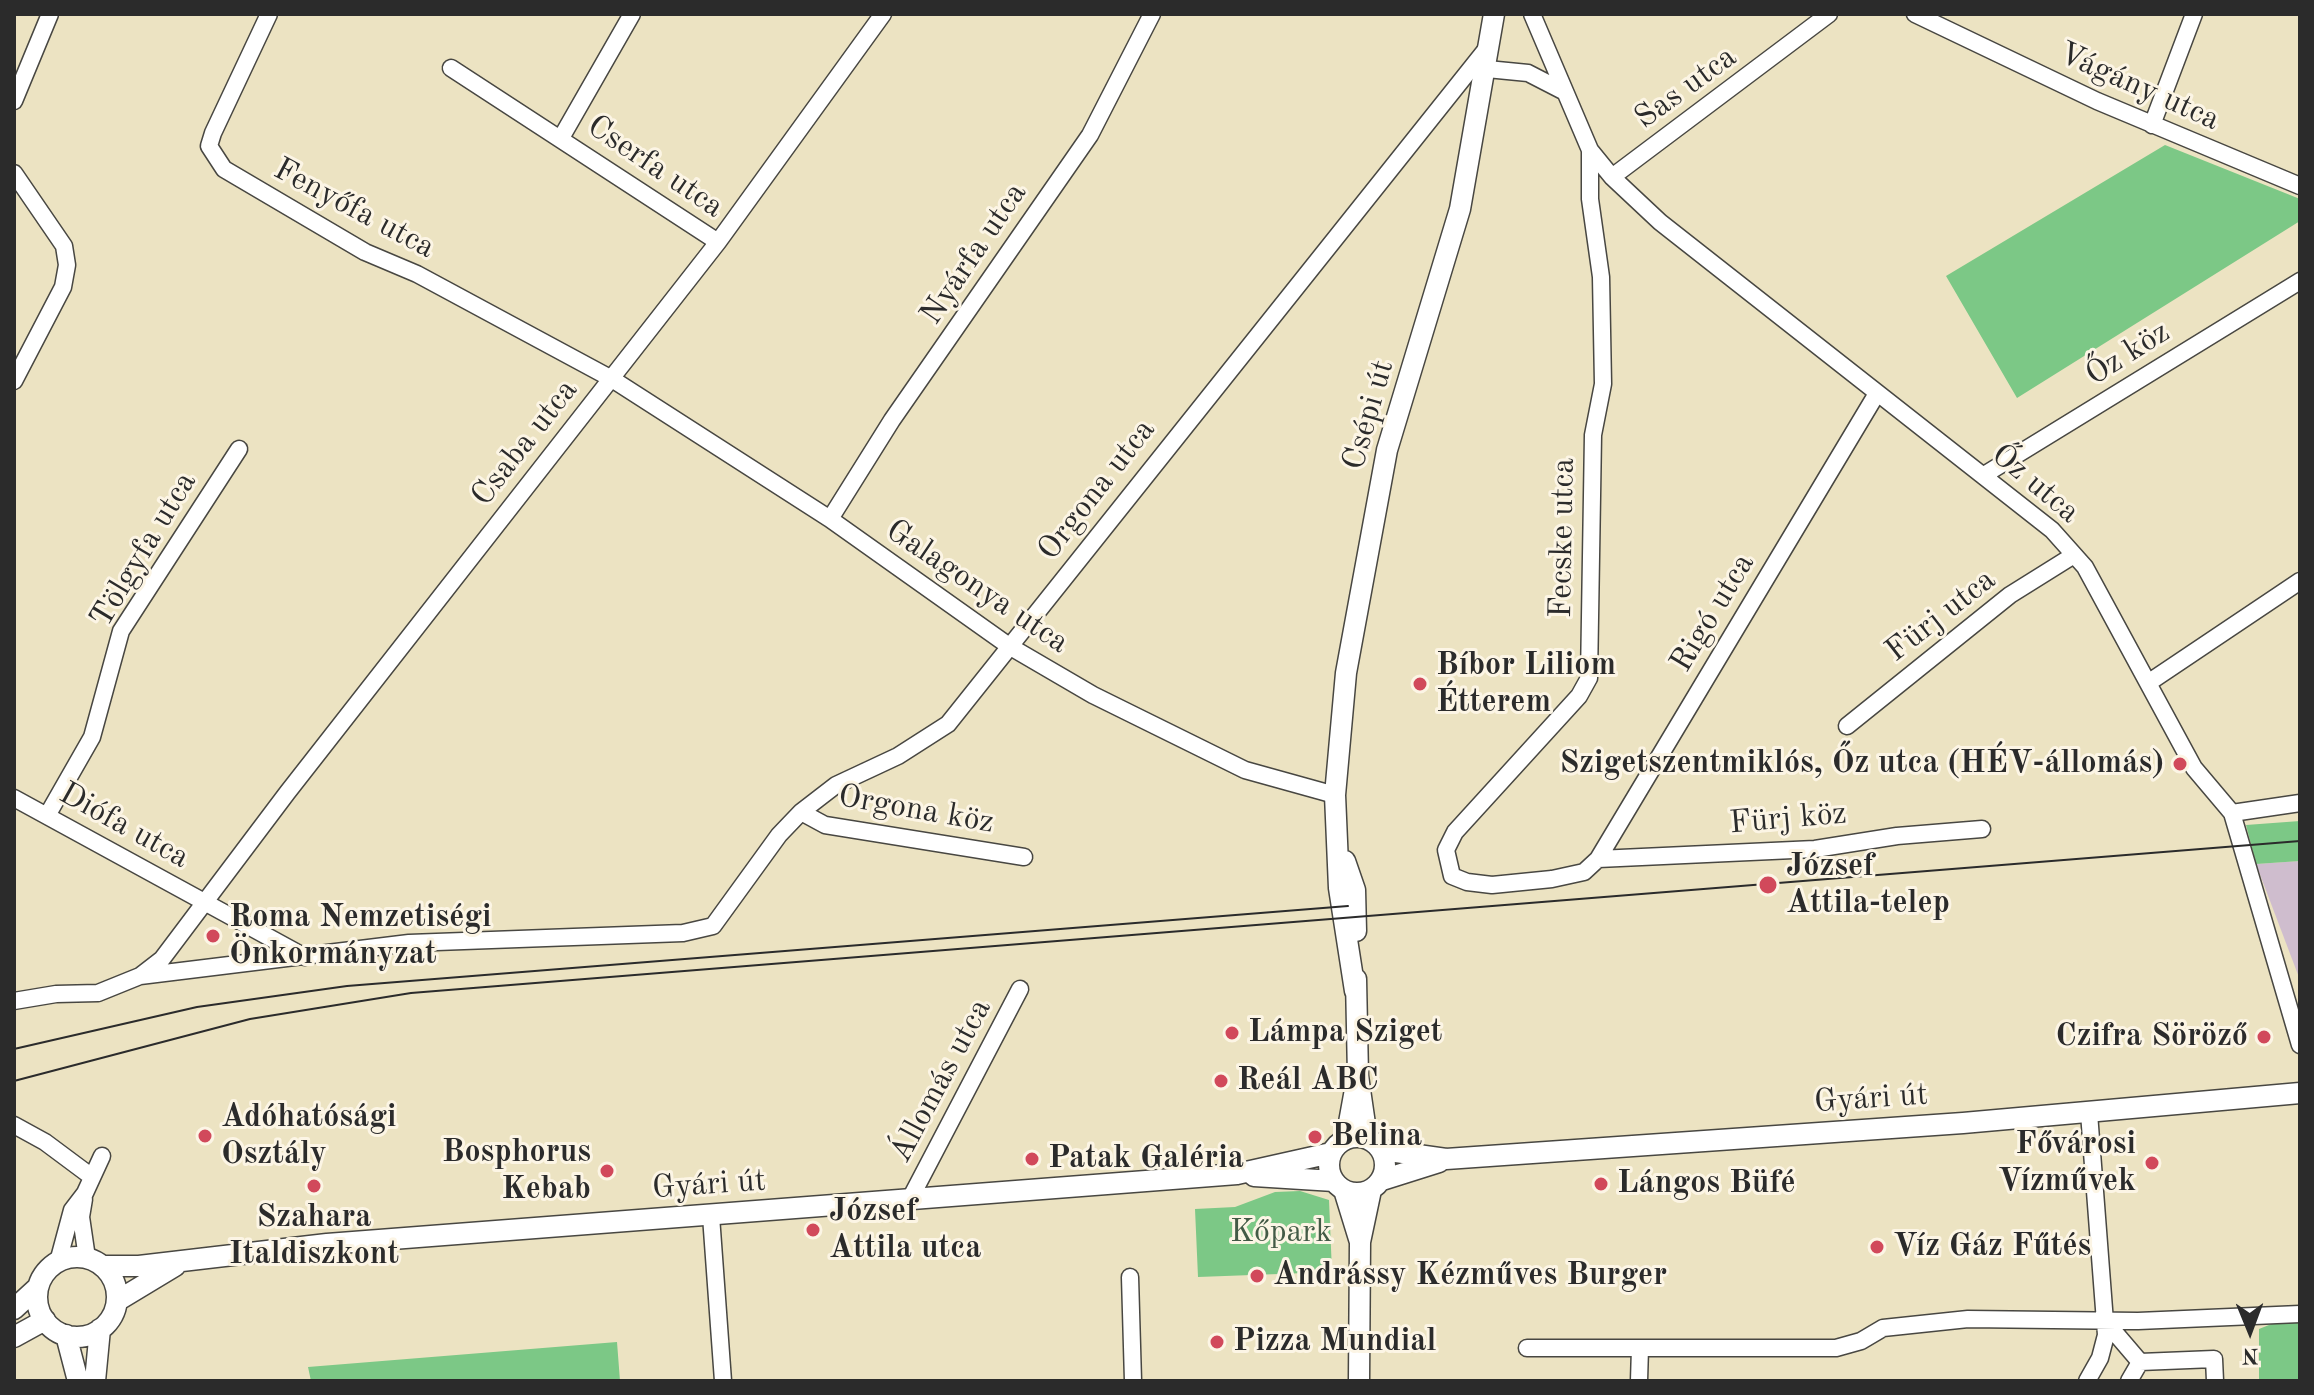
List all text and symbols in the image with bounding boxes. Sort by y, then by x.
street label: Vágány utca [2052,34,2226,140]
street label: Sas utca [1628,38,1744,138]
street label: Cserfa utca [579,107,731,227]
street label: Fenyőfa utca [267,150,441,268]
street label: Nyárfa utca [913,176,1035,332]
street label: Őz köz [2079,313,2177,395]
street label: Csépi út [1335,356,1403,474]
street label: Csaba utca [464,372,586,514]
street label: Orgona utca [1030,412,1164,568]
street label: Őz utca [1983,436,2087,532]
street label: Fecske utca [1542,458,1584,618]
street label: Tölgyfa utca [82,465,206,635]
street label: Galagonya utca [878,512,1076,662]
street label: Rigó utca [1663,547,1763,679]
street label: Fürj utca [1878,561,2004,671]
place label: Bíbor Liliom Étterem [1436,647,1616,722]
marker: Bíbor Liliom Étterem [1411,675,1429,693]
place label: Szigetszentmiklós, Őz utca (HÉV-állomás) [1560,745,2164,783]
marker: Szigetszentmiklós, Őz utca (HÉV-állomás) [2171,755,2189,773]
street label: Diófa utca [52,775,196,877]
street label: Orgona köz [835,777,997,843]
street label: Fürj köz [1728,795,1848,843]
place label: József Attila-telep [1786,848,1950,923]
marker: József Attila-telep [1757,874,1779,896]
place label: Roma Nemzetiségi Önkormányzat [229,899,491,974]
marker: Roma Nemzetiségi Önkormányzat [204,927,222,945]
street label: Állomás utca [882,993,1000,1169]
place label: Lámpa Sziget [1248,1014,1442,1052]
place label: Czifra Söröző [2056,1018,2248,1056]
marker: Lámpa Sziget [1223,1024,1241,1042]
marker: Czifra Söröző [2255,1028,2273,1046]
place label: Reál ABC [1237,1062,1379,1100]
marker: Reál ABC [1212,1072,1230,1090]
street label: Gyári út [1813,1076,1929,1122]
place label: Adóhatósági Osztály [221,1099,396,1174]
place label: Belina [1331,1118,1422,1156]
place label: Fővárosi Vízművek [1998,1126,2136,1201]
marker: Adóhatósági Osztály [196,1127,214,1145]
marker: Belina [1306,1128,1324,1146]
place label: Bosphorus Kebab [442,1134,591,1209]
place label: Patak Galéria [1048,1140,1244,1178]
marker: Patak Galéria [1023,1150,1041,1168]
marker: Fővárosi Vízművek [2143,1154,2161,1172]
marker: Bosphorus Kebab [598,1162,616,1180]
street label: Gyári út [651,1162,767,1208]
place label: Lángos Büfé [1617,1165,1796,1203]
marker: Lángos Büfé [1592,1175,1610,1193]
marker: Szahara Italdiszkont [305,1177,323,1195]
place label: József Attila utca [829,1193,981,1268]
place label: Szahara Italdiszkont [229,1199,399,1274]
park label: Kőpark [1230,1214,1332,1252]
marker: József Attila utca [804,1221,822,1239]
place label: Víz Gáz Fűtés [1893,1228,2091,1266]
marker: Víz Gáz Fűtés [1868,1238,1886,1256]
place label: Andrássy Kézműves Burger [1273,1257,1667,1295]
marker: Andrássy Kézműves Burger [1248,1267,1266,1285]
north arrow [2210,1291,2290,1371]
place label: Pizza Mundial [1233,1323,1436,1361]
marker: Pizza Mundial [1208,1333,1226,1351]
text: N [2242,1344,2259,1366]

